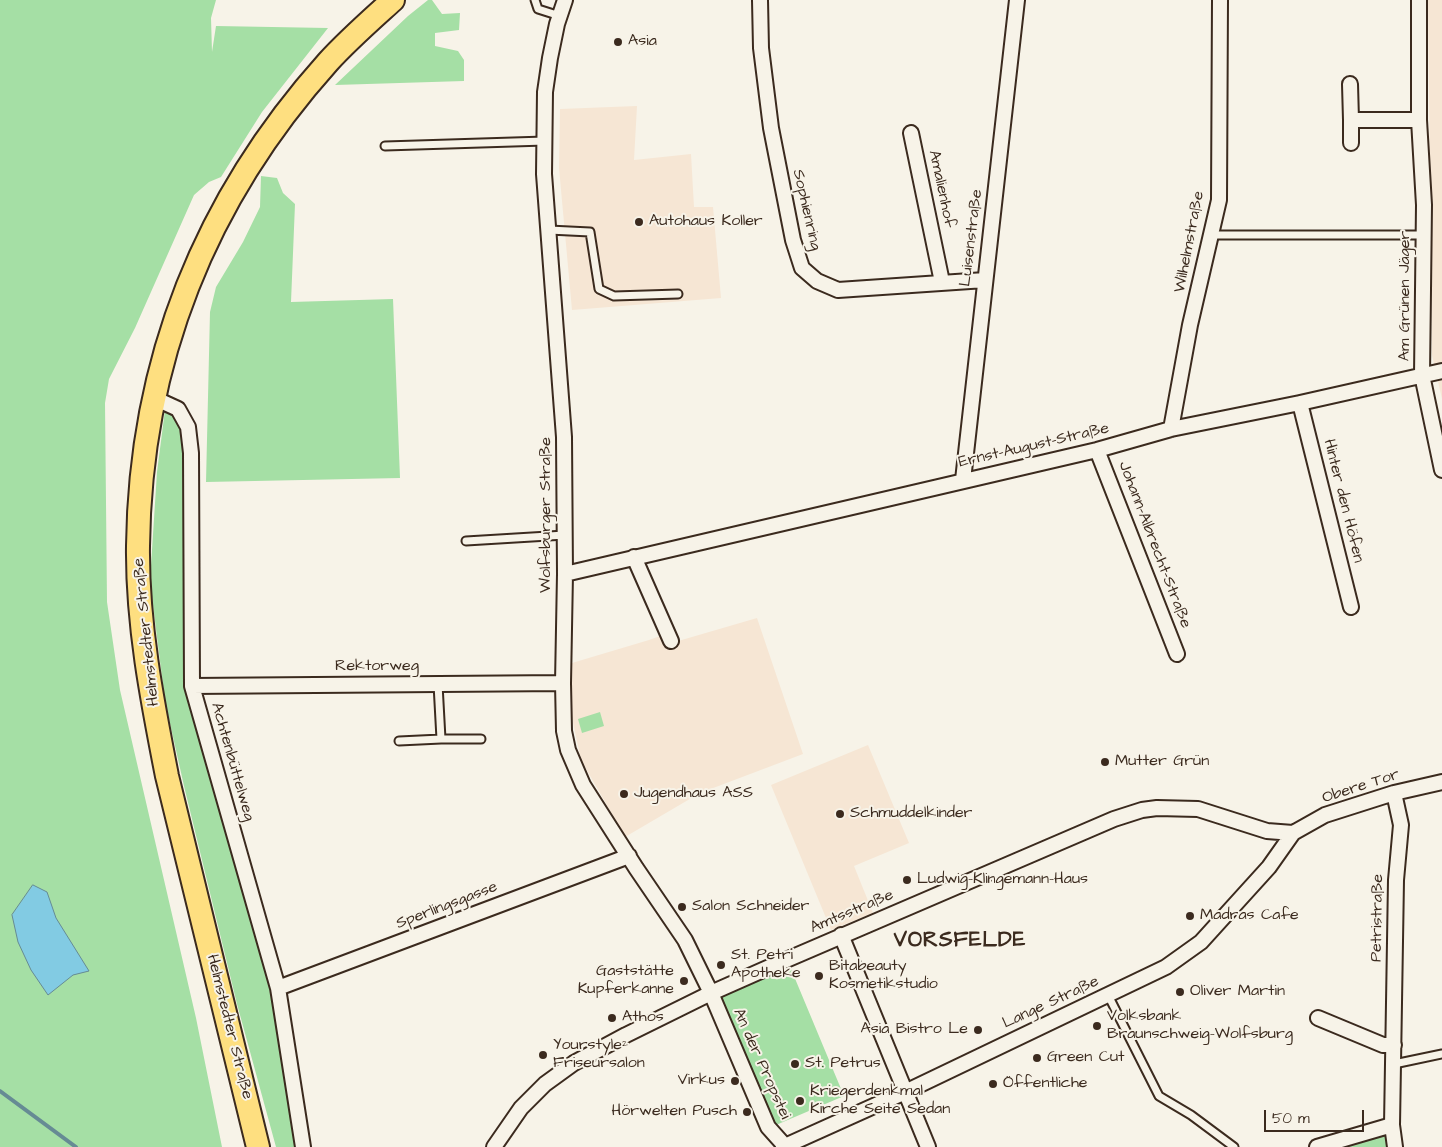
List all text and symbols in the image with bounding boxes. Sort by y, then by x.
place label: Asia [628,32,657,52]
marker: Asia [612,36,624,48]
street label: Amalienhof [923,148,959,230]
street label: Sophienring [787,168,825,252]
street label: Luisenstraße [957,188,987,288]
street label: Wilhelmstraße [1171,190,1209,294]
place label: Autohaus Koller [649,212,763,232]
marker: Autohaus Koller [633,216,645,228]
street label: Am Grünen Jäger [1396,231,1416,361]
street label: Ernst-August-Straße [957,419,1111,473]
street label: Wolfsburger Straße [537,437,557,593]
street label: Hinter den Höfen [1318,437,1368,565]
street label: Johann-Albrecht-Straße [1113,459,1195,631]
street label: Helmstedter Straße [130,557,164,707]
street label: Rektorweg [335,657,419,677]
street label: Achtenbüttelweg [206,700,258,824]
place label: Mutter Grün [1115,752,1209,772]
marker: Mutter Grün [1099,756,1111,768]
street label: Obere Tor [1320,766,1402,808]
place label: Jugendhaus ASS [634,784,753,804]
marker: Jugendhaus ASS [618,788,630,800]
place label: Schmuddelkinder [850,804,972,824]
marker: Schmuddelkinder [834,808,846,820]
place label: Ludwig-Klingemann-Haus [917,870,1088,890]
marker: Ludwig-Klingemann-Haus [901,874,913,886]
street label: Petristraße [1368,874,1388,962]
street label: Sperlingsgasse [394,878,500,934]
street label: Amtsstraße [807,886,897,938]
place label: Salon Schneider [692,897,809,917]
marker: Salon Schneider [676,901,688,913]
place label: Madras Cafe [1200,906,1299,926]
marker: Madras Cafe [1184,910,1196,922]
district label: VORSFELDE [893,929,1027,955]
place label: St. Petri Apotheke [731,946,801,984]
street label: Helmstedter Straße [202,952,256,1102]
place label: Bitabeauty Kosmetikstudio [829,957,938,995]
marker: St. Petri Apotheke [715,959,727,971]
place label: Gaststätte Kupferkanne [578,962,674,1000]
marker: Bitabeauty Kosmetikstudio [813,970,825,982]
street label: Lange Straße [1000,972,1102,1034]
marker: Gaststätte Kupferkanne [678,975,690,987]
place label: Oliver Martin [1190,982,1285,1002]
marker: Oliver Martin [1174,986,1186,998]
street label: An der Propstei [728,1006,794,1122]
place label: Volksbank Braunschweig-Wolfsburg [1107,1007,1293,1045]
place label: Athos [622,1008,664,1028]
marker: Athos [606,1012,618,1024]
place label: Asia Bistro Le [860,1020,968,1040]
marker: Volksbank Braunschweig-Wolfsburg [1091,1020,1103,1032]
marker: Asia Bistro Le [972,1024,984,1036]
place label: Yourstyle² Friseursalon [553,1036,645,1074]
place label: Green Cut [1047,1048,1125,1068]
marker: Yourstyle² Friseursalon [537,1049,549,1061]
marker: Green Cut [1031,1052,1043,1064]
place label: St. Petrus [805,1054,881,1074]
marker: St. Petrus [789,1058,801,1070]
place label: Virkus [678,1071,725,1091]
place label: Öffentliche [1003,1074,1087,1094]
marker: Virkus [729,1075,741,1087]
marker: Öffentliche [987,1078,999,1090]
place label: Kriegerdenkmal Kirche Seite Sedan [810,1082,950,1120]
marker: Kriegerdenkmal Kirche Seite Sedan [794,1095,806,1107]
scale bar [1267,1100,1367,1132]
place label: Hörwelten Pusch [611,1102,737,1122]
marker: Hörwelten Pusch [741,1106,753,1118]
text: 50 m [1272,1108,1310,1129]

